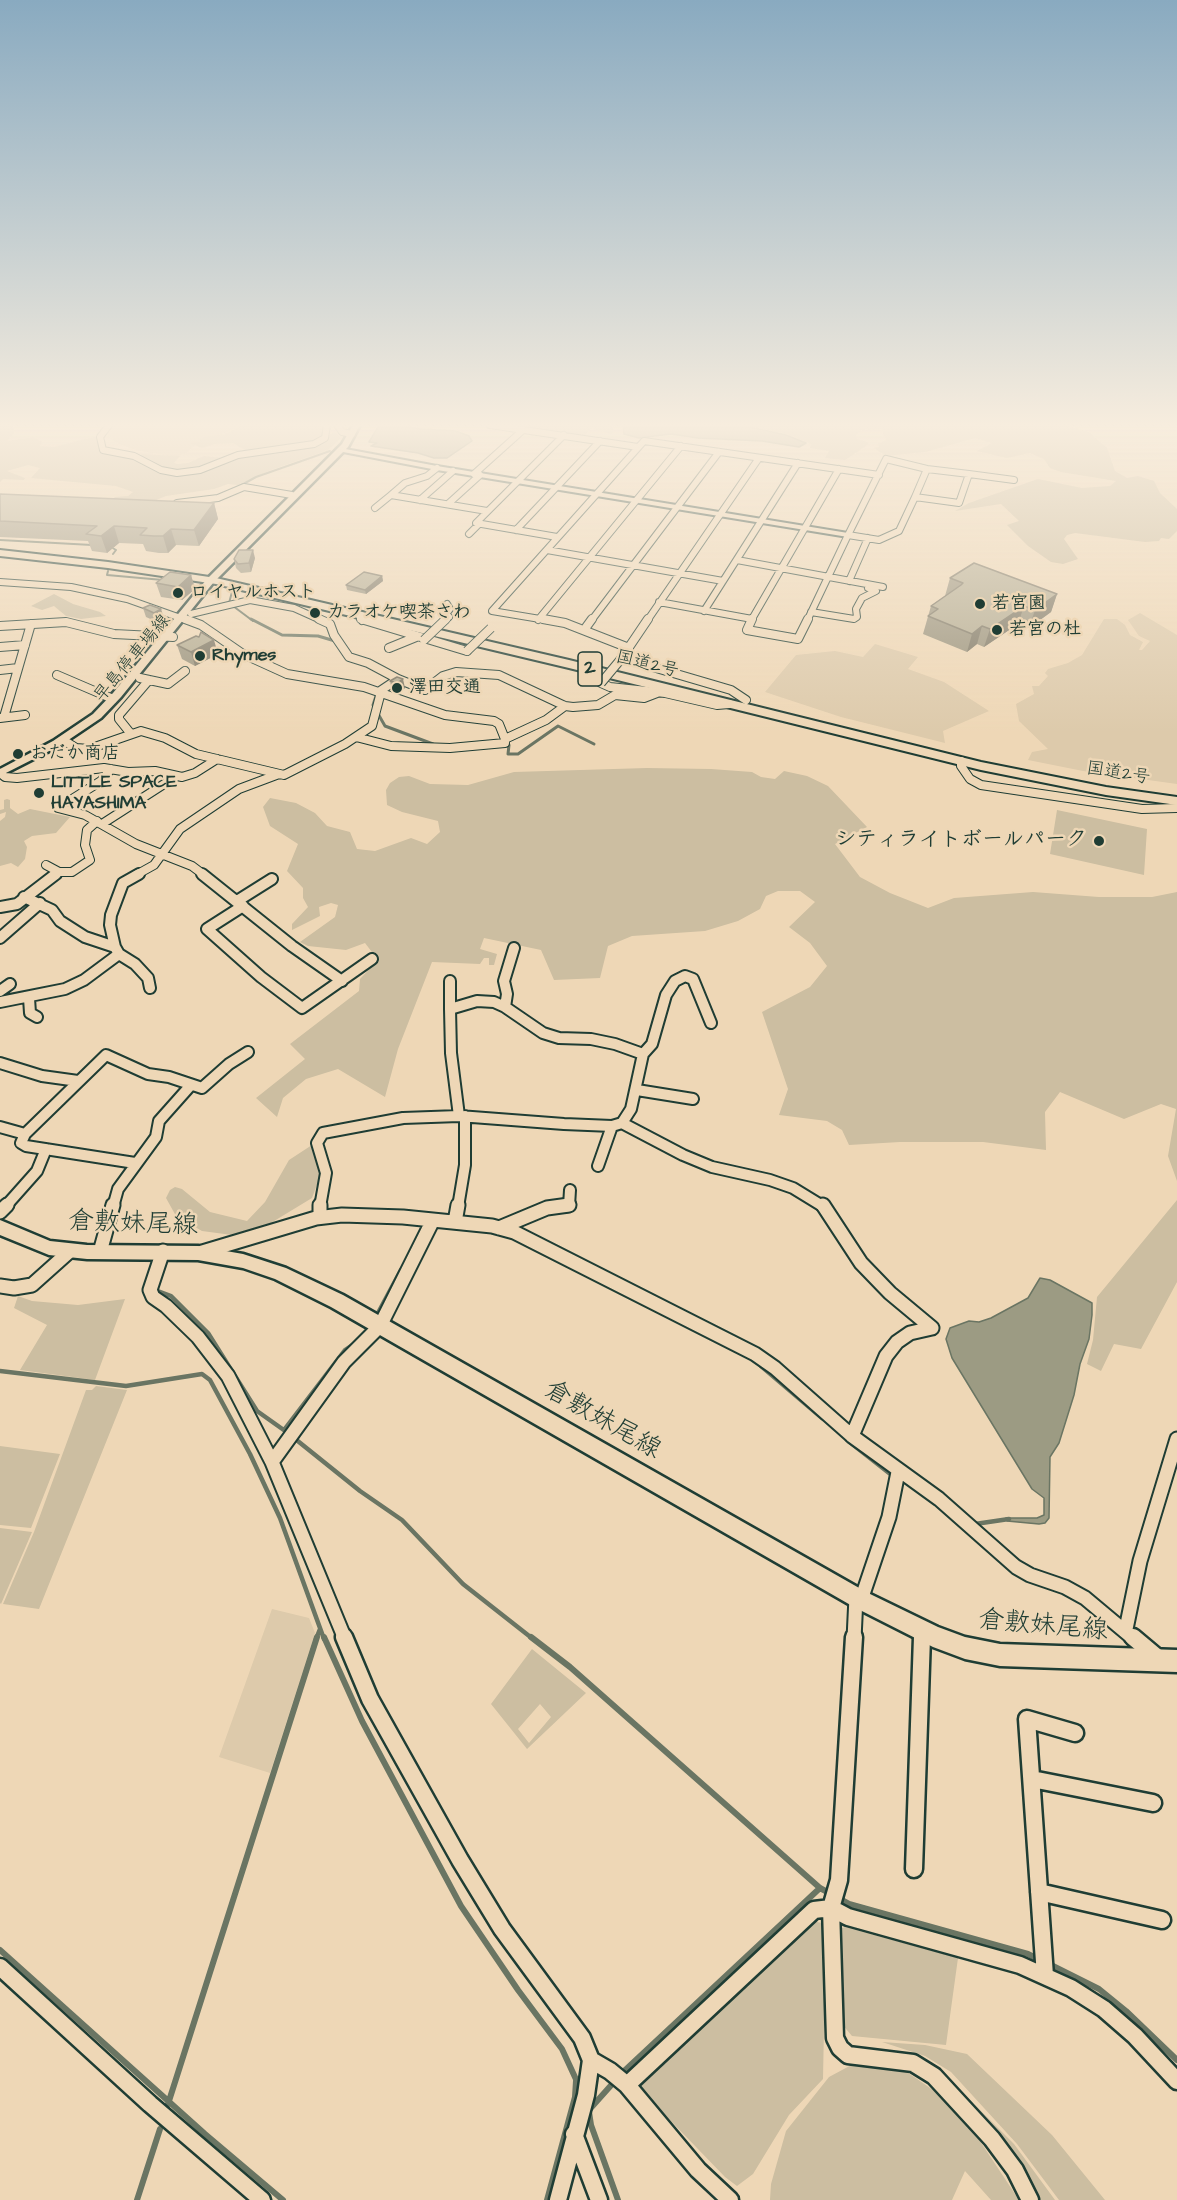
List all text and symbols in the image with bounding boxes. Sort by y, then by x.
place label: ロイヤルホスト [190,582,316,604]
marker: ロイヤルホスト [171,586,185,600]
place label: 若宮園 [992,593,1046,615]
marker: 若宮園 [973,597,987,611]
place label: カラオケ喫茶さわ [327,602,471,624]
marker: カラオケ喫茶さわ [308,606,322,620]
street label: 早島停車場線 [90,611,176,707]
place label: 若宮の杜 [1009,619,1081,641]
marker: 若宮の杜 [990,623,1004,637]
place label: Rhymes [212,645,276,667]
street label: 国道2号 [613,647,681,683]
marker: Rhymes [193,649,207,663]
road number: 2 [578,652,602,686]
place label: 澤田交通 [409,677,481,699]
marker: 澤田交通 [390,681,404,695]
place label: おだか商店 [30,743,120,765]
marker: おだか商店 [11,747,25,761]
street label: 国道2号 [1085,758,1151,790]
place label: LITTLE SPACE HAYASHIMA [51,772,177,814]
marker: LITTLE SPACE HAYASHIMA [32,786,46,800]
place label: シティライトボールパーク [835,828,1087,854]
marker: シティライトボールパーク [1092,834,1106,848]
street label: 倉敷妹尾線 [67,1207,199,1243]
street label: 倉敷妹尾線 [538,1375,666,1467]
street label: 倉敷妹尾線 [977,1606,1109,1648]

